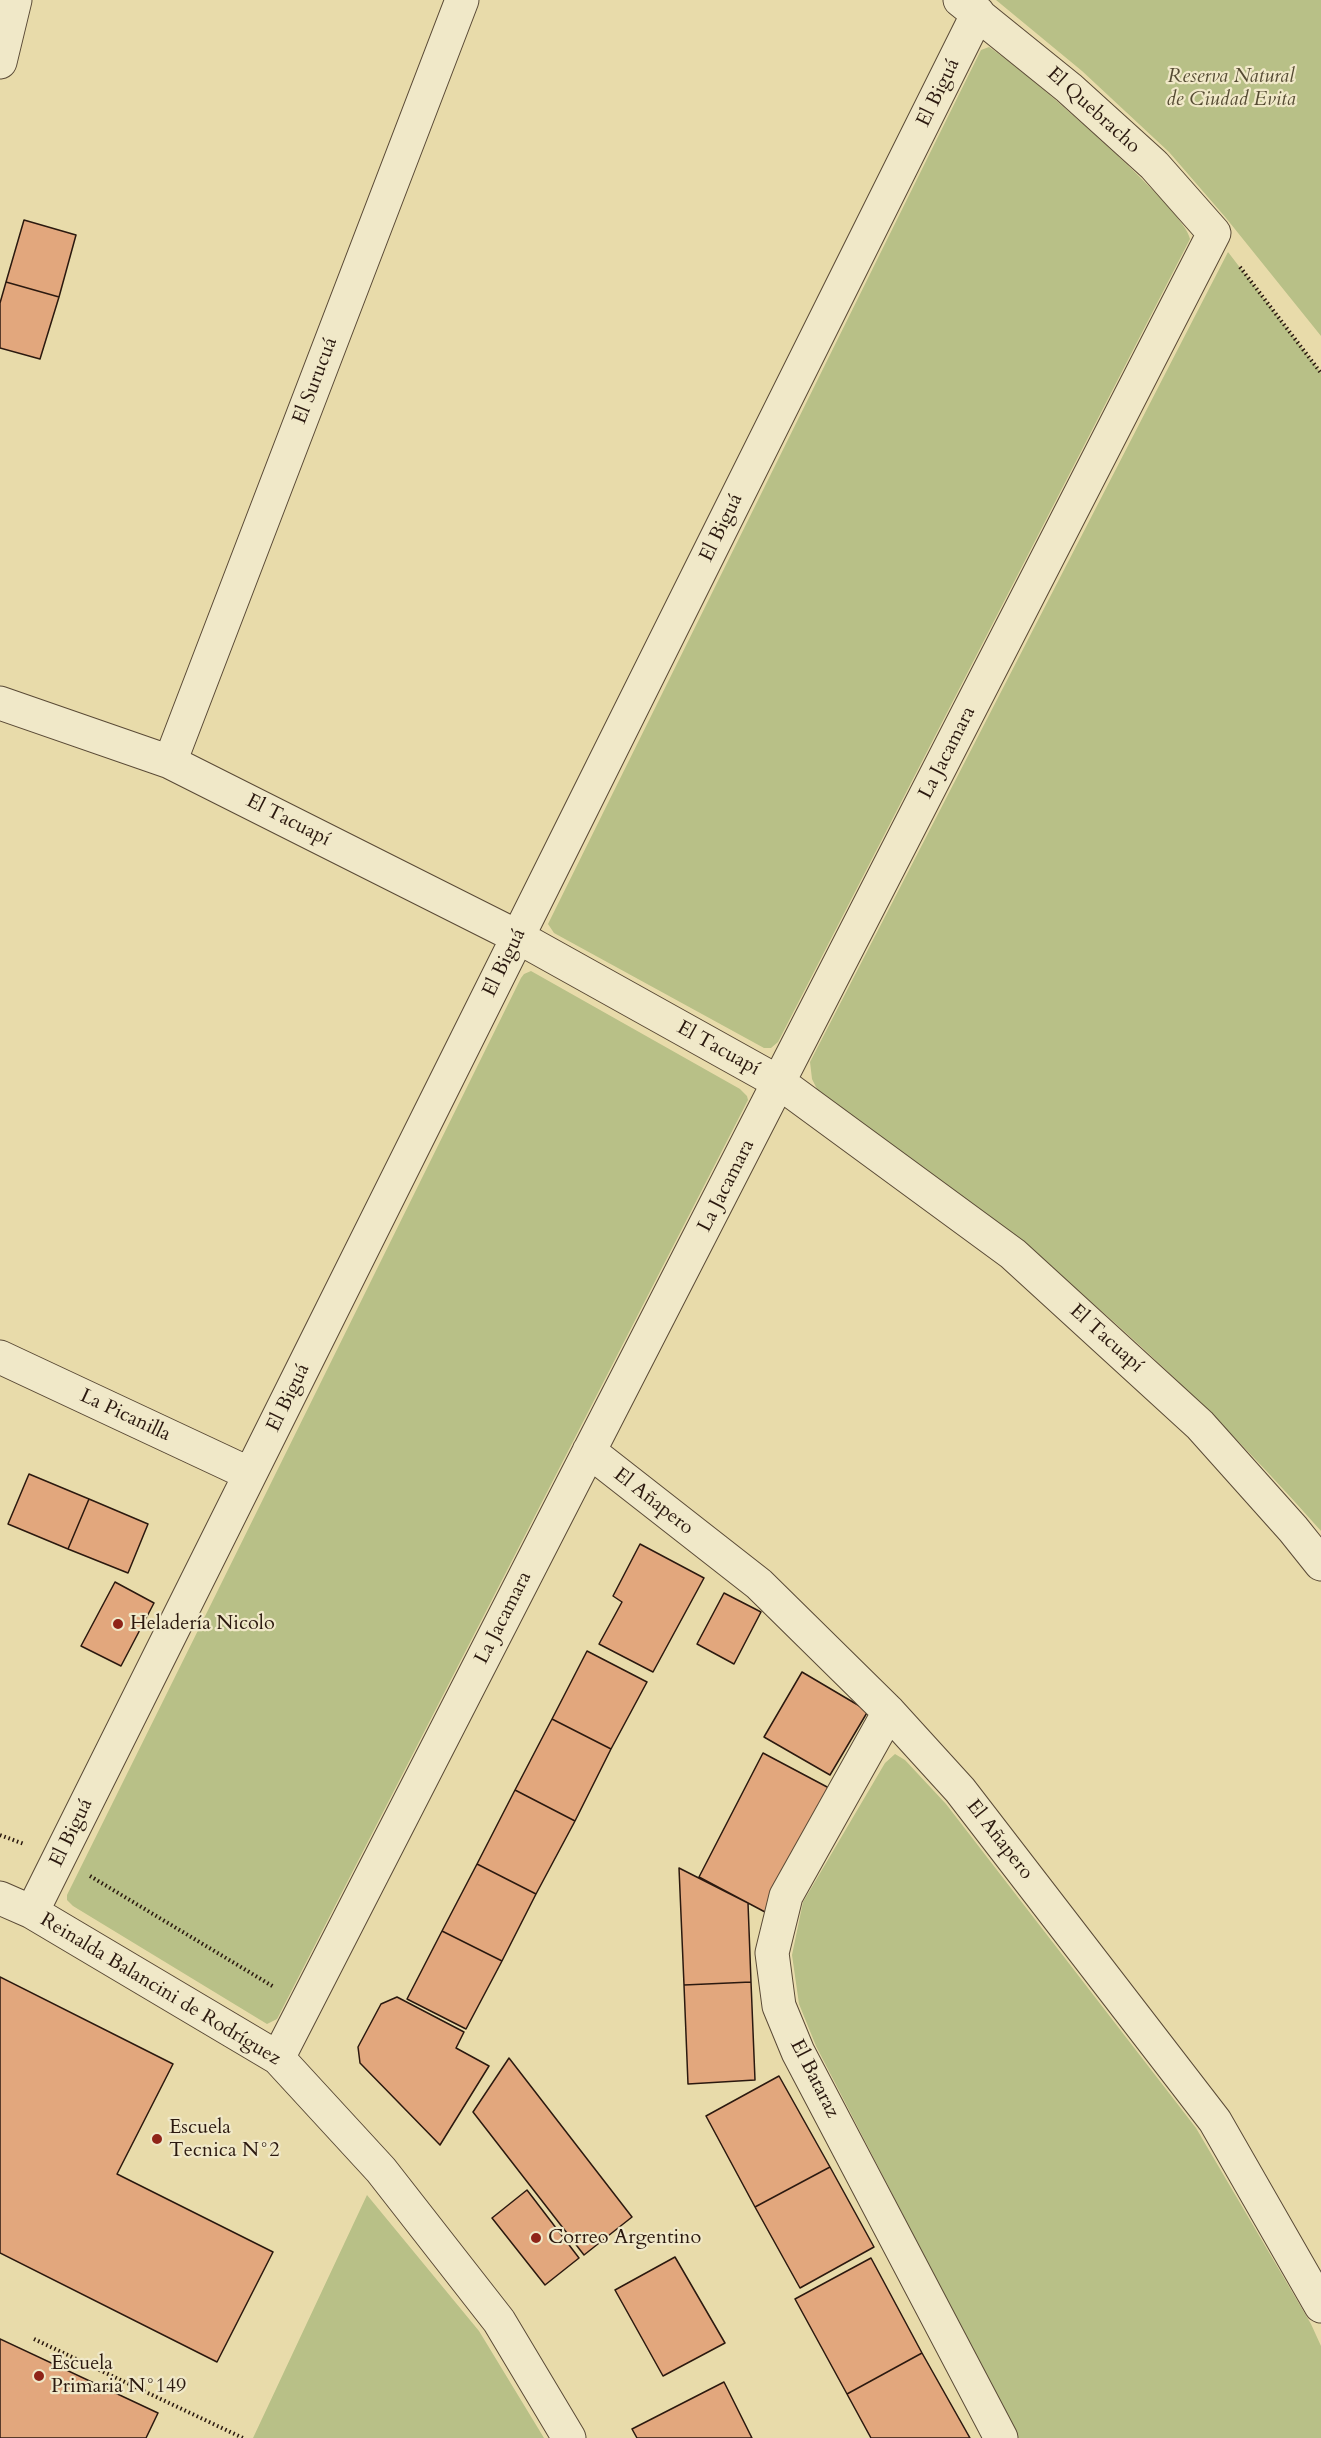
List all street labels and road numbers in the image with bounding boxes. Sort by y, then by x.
street label: El Biguá [912,55,966,131]
street label: El Quebracho [1041,63,1145,159]
street label: El Surucuá [289,334,343,428]
street label: El Biguá [695,490,749,566]
street label: La Jacamara [914,703,982,803]
street label: El Tacuapí [242,790,334,852]
street label: El Biguá [478,925,532,1001]
street label: El Tacuapí [672,1016,764,1082]
street label: La Jacamara [693,1136,761,1236]
street label: El Tacuapí [1064,1300,1148,1378]
street label: El Biguá [262,1360,316,1436]
street label: La Picanilla [76,1385,174,1447]
street label: El Añapero [608,1463,698,1541]
street label: La Jacamara [470,1568,538,1668]
street label: El Biguá [45,1795,99,1871]
street label: El Añapero [960,1795,1038,1885]
street label: Reinalda Balancini de Rodríguez [35,1909,285,2071]
street label: El Bataraz [784,2036,844,2122]

